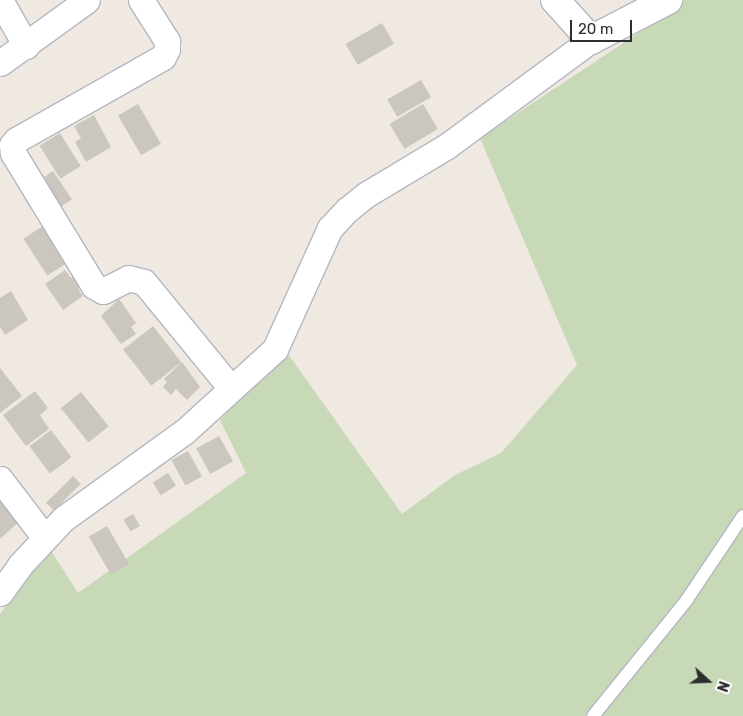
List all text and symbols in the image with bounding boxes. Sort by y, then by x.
scale bar [573,10,636,42]
text: 20 m [578,20,613,38]
north arrow [683,656,733,706]
text: N [713,679,732,694]

